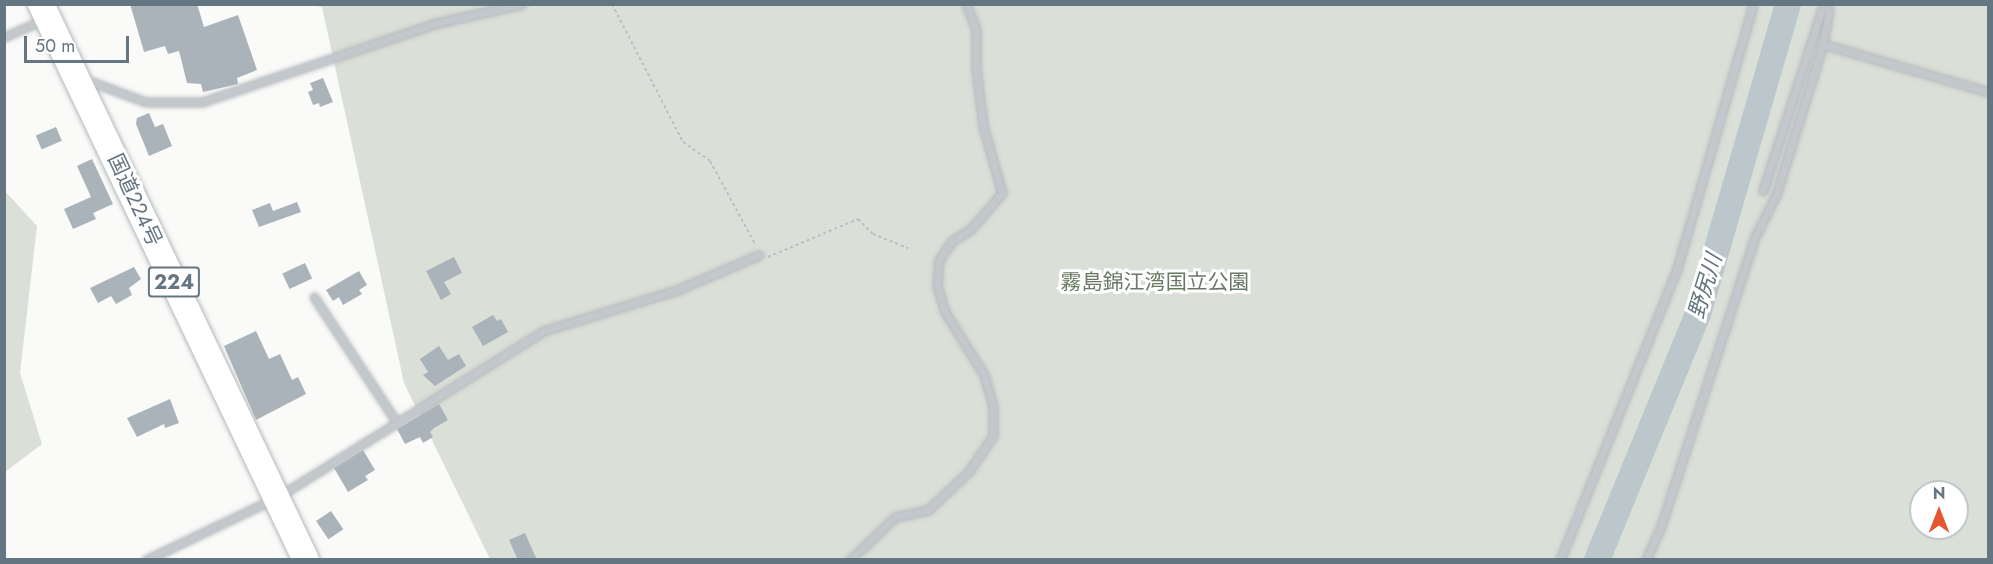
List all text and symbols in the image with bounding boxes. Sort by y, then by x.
scale bar [27,24,132,62]
text: 50 m [35,33,75,59]
street label: 国道224号 [103,150,167,250]
water label: 野尻川 [1683,251,1727,321]
road number: 224 [147,265,201,299]
park label: 霧島錦江湾国立公園 [1061,269,1249,295]
north arrow [1909,480,1969,540]
text: N [1933,482,1945,505]

